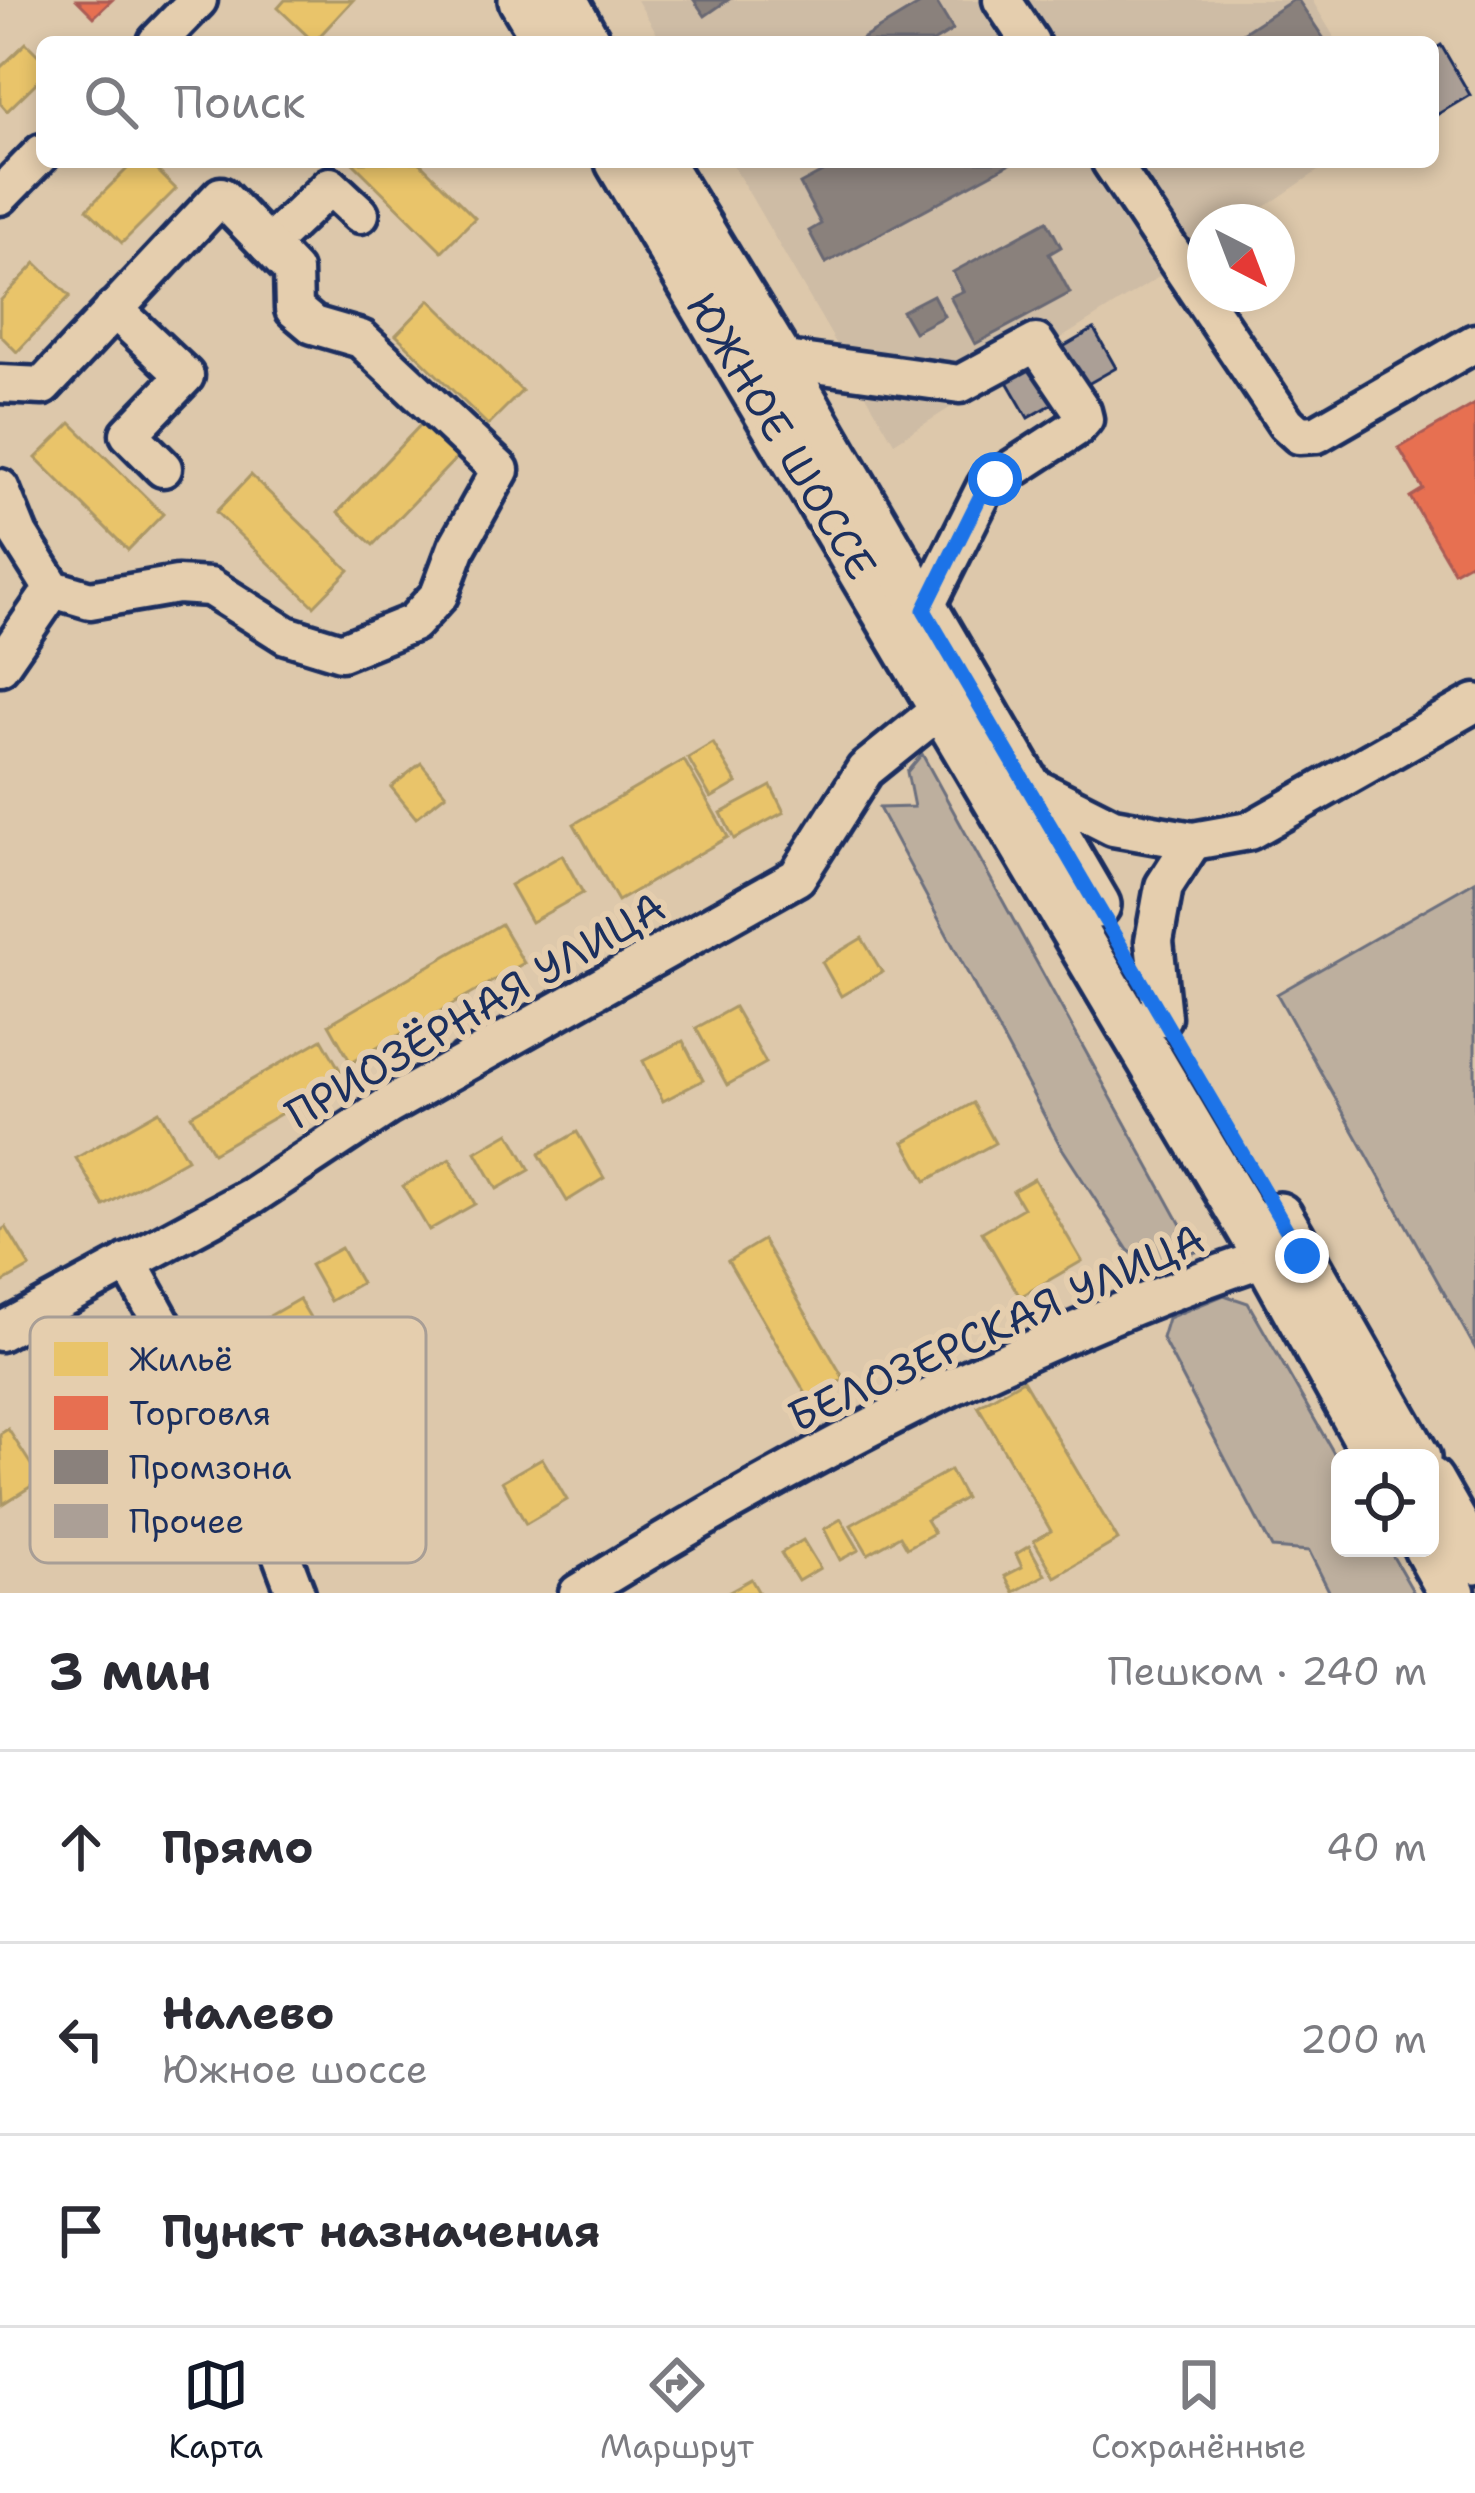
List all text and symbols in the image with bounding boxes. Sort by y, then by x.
search box [36,36,1439,168]
icon: search [78,69,144,135]
text: Поиск [174,72,305,132]
north arrow [1187,204,1295,312]
street label: ЮЖНОЕ ШОССЕ [674,283,890,589]
route start [968,452,1022,506]
street label: ПРИОЗЁРНАЯ УЛИЦА [275,878,675,1142]
street label: БЕЛОЗЕРСКАЯ УЛИЦА [779,1210,1213,1444]
route end [1275,1229,1329,1283]
legend [30,1317,426,1563]
text: Жильё [129,1337,233,1382]
text: Торговля [129,1391,271,1436]
text: Промзона [129,1445,292,1490]
map controls [1331,1449,1439,1557]
button: locate [1331,1449,1439,1557]
text: Прочее [129,1499,244,1544]
text: 3 мин [48,1637,212,1705]
text: Пешком · 240 m [1108,1645,1427,1697]
icon: ahead [48,1814,114,1880]
text: Прямо [162,1817,313,1877]
text: 40 m [1326,1821,1427,1873]
text: Налево [162,1983,335,2043]
icon: left [48,2006,114,2072]
text: 200 m [1300,2013,1427,2065]
text: Южное шоссе [162,2043,428,2095]
icon: arrive [48,2198,114,2264]
text: Пункт назначения [162,2201,601,2261]
tab: Карта [169,2352,263,2469]
tab: Маршрут [600,2352,754,2469]
tab: Сохранённые [1091,2352,1306,2469]

